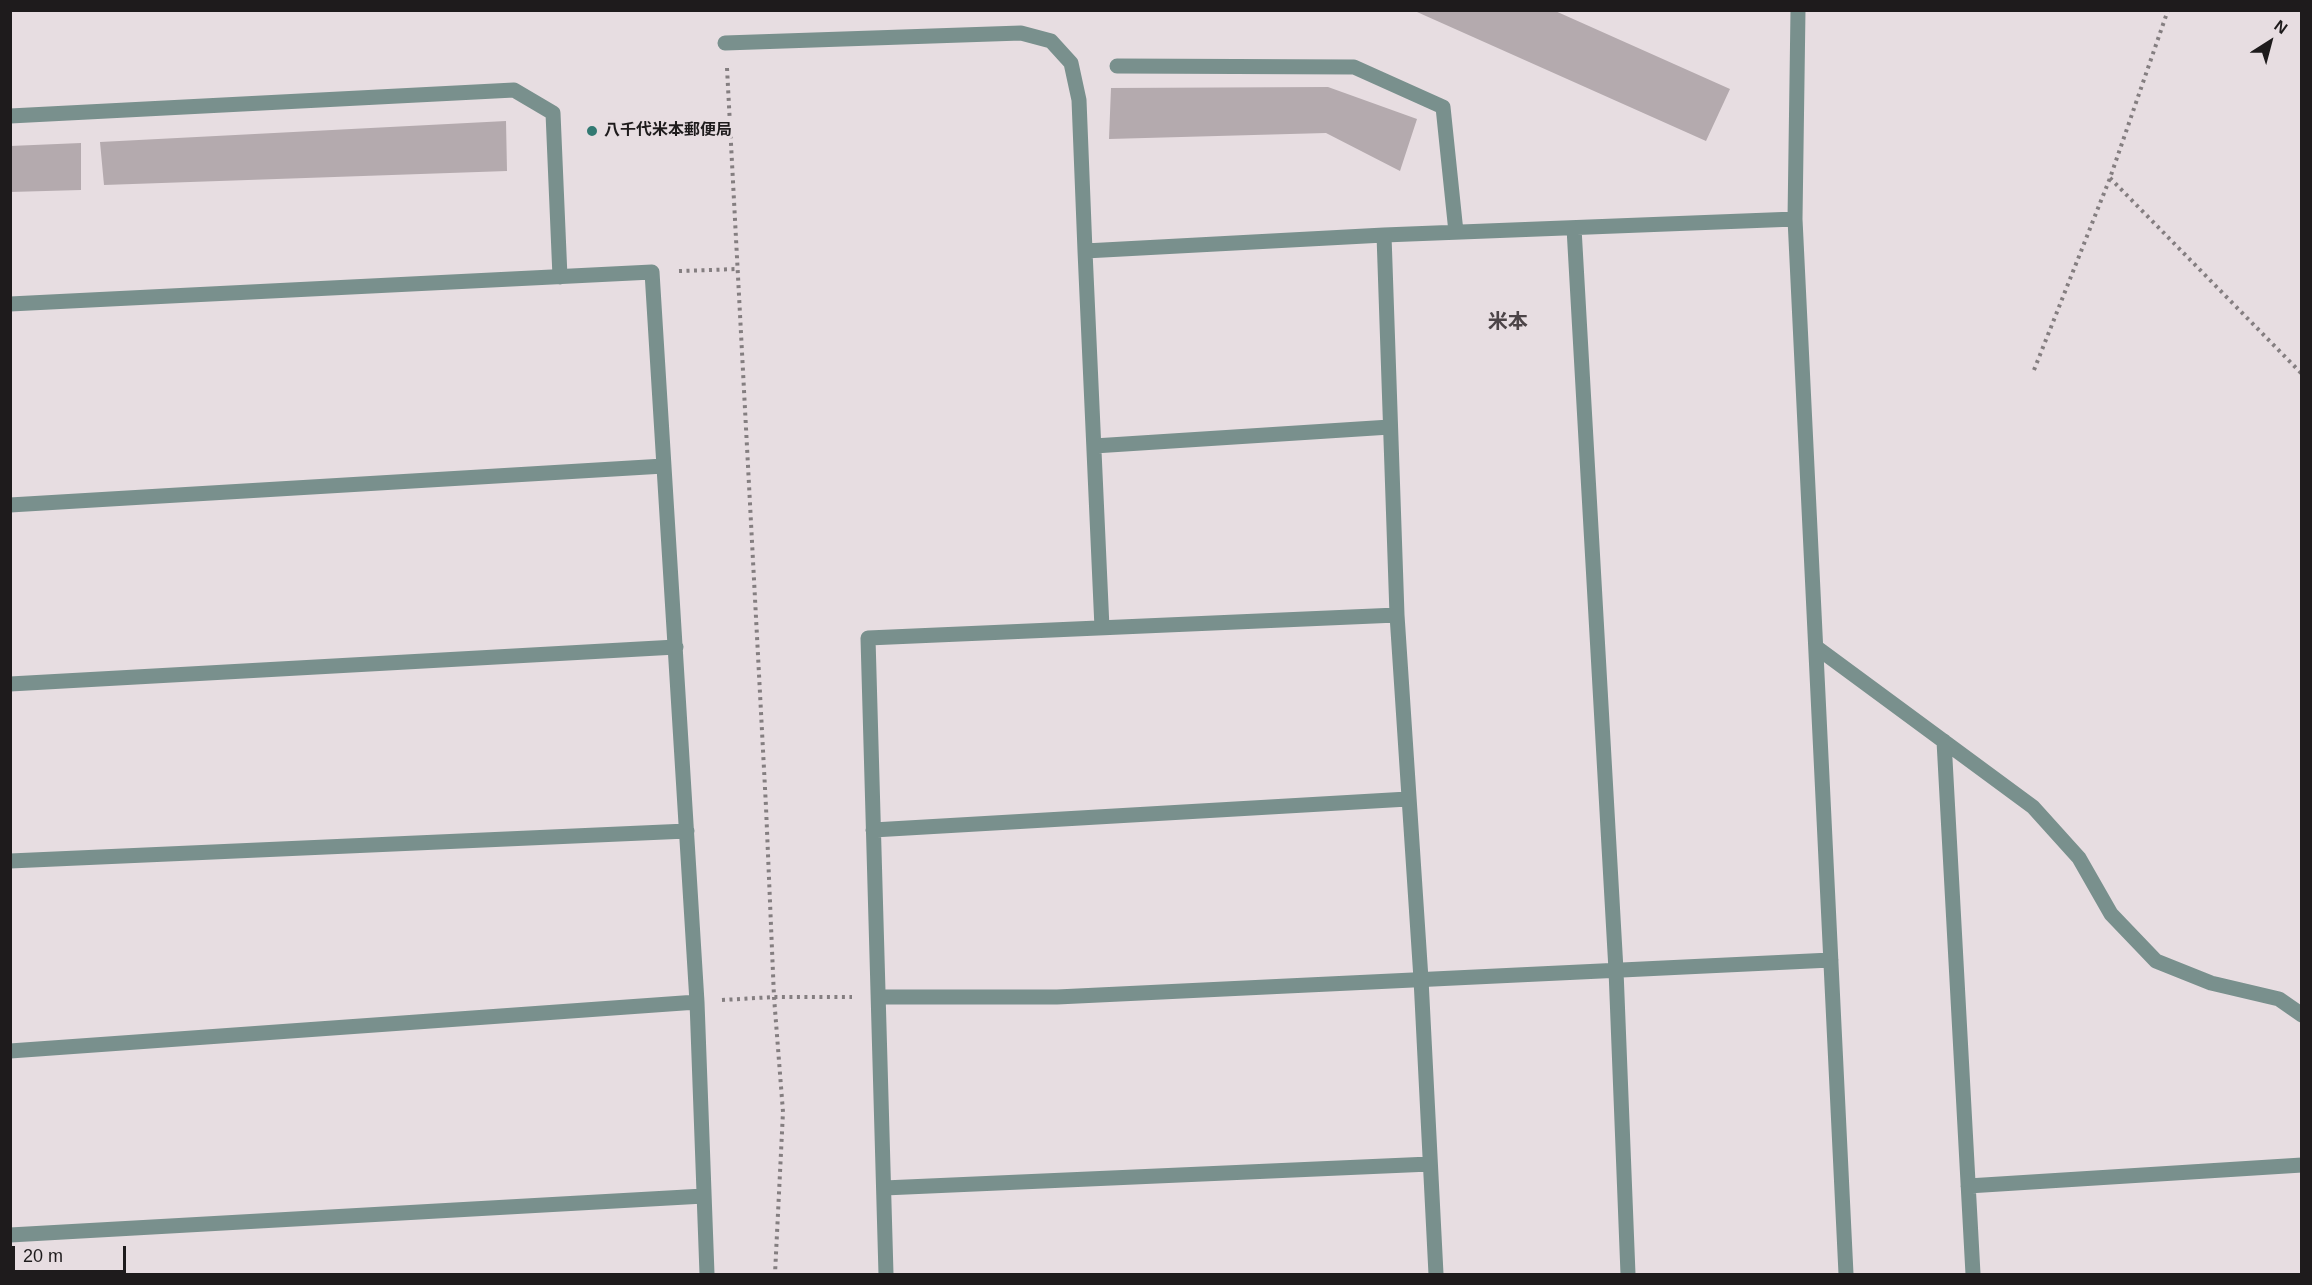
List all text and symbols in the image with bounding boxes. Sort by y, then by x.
north arrow [2240,12,2300,72]
text: N [2271,17,2291,37]
place label: 八千代米本郵便局 [604,121,732,141]
marker: 八千代米本郵便局 [585,124,599,138]
district label: 米本 [1488,310,1528,334]
scale bar [15,1234,129,1272]
text: 20 m [23,1246,63,1266]

